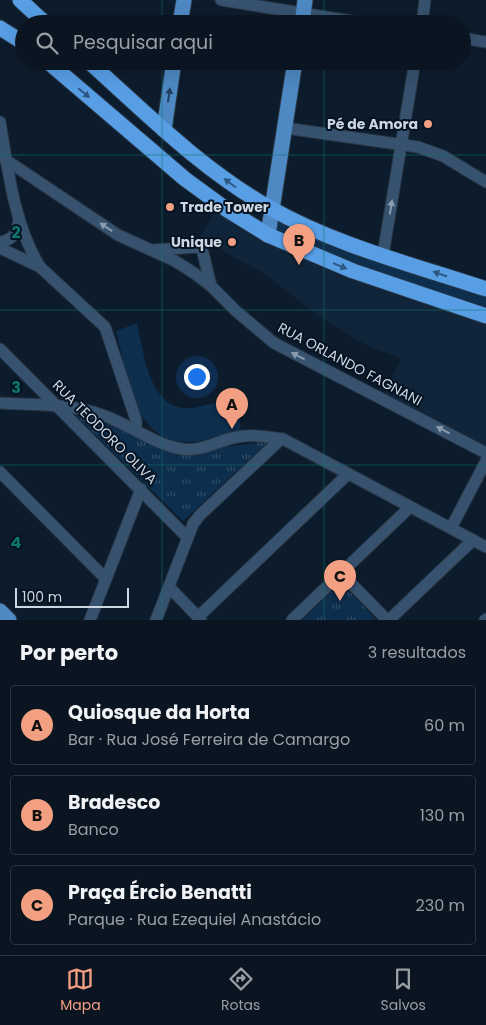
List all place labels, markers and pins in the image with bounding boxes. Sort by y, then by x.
place label: Pé de Amora [327,114,418,134]
marker: Pé de Amora [422,118,434,130]
place label: Trade Tower [180,197,269,217]
marker: Trade Tower [164,201,176,213]
pin: B [283,224,315,265]
place label: Unique [171,232,222,252]
marker: Unique [226,236,238,248]
pin: A [216,388,248,429]
pin: C [324,560,356,601]

